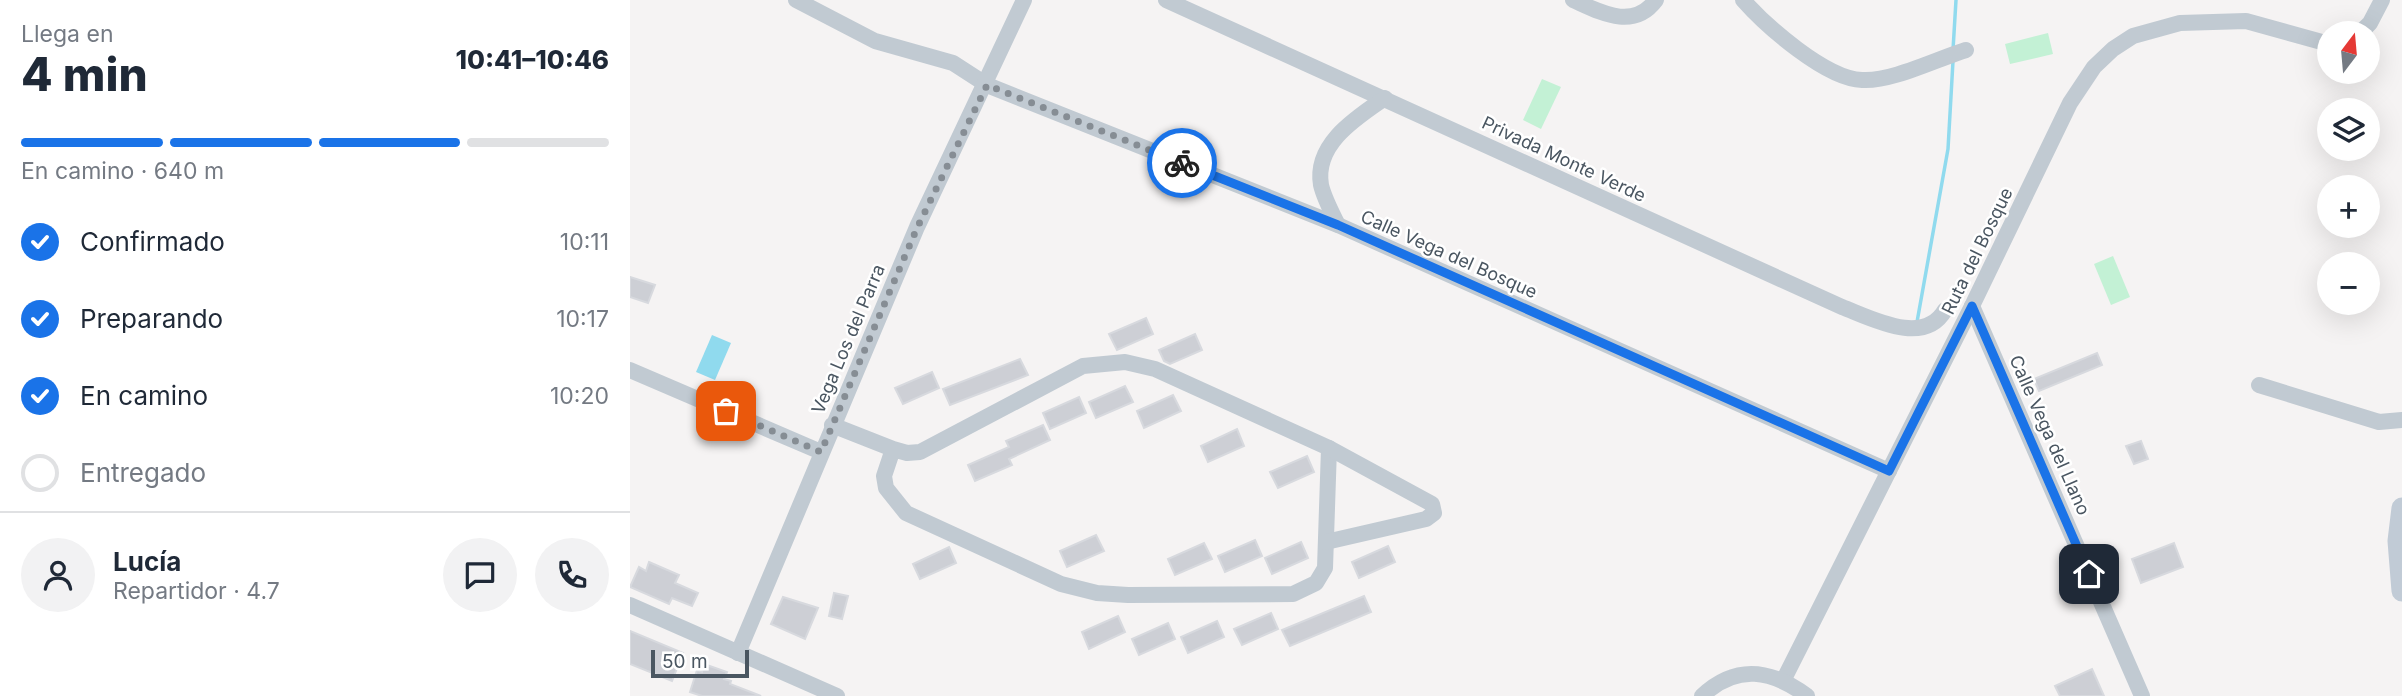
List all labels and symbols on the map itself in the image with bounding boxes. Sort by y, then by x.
north arrow [2317,21,2380,84]
street label: Privada Monte Verde [1479,112,1649,206]
courier [1147,128,1217,198]
street label: Ruta del Bosque [1937,184,2017,318]
street label: Calle Vega del Bosque [1358,206,1540,302]
street label: Vega Los del Parra [807,261,889,417]
street label: Calle Vega del Llano [2005,352,2095,518]
pin [696,381,756,441]
pin [2059,544,2119,604]
scale bar [651,647,749,679]

